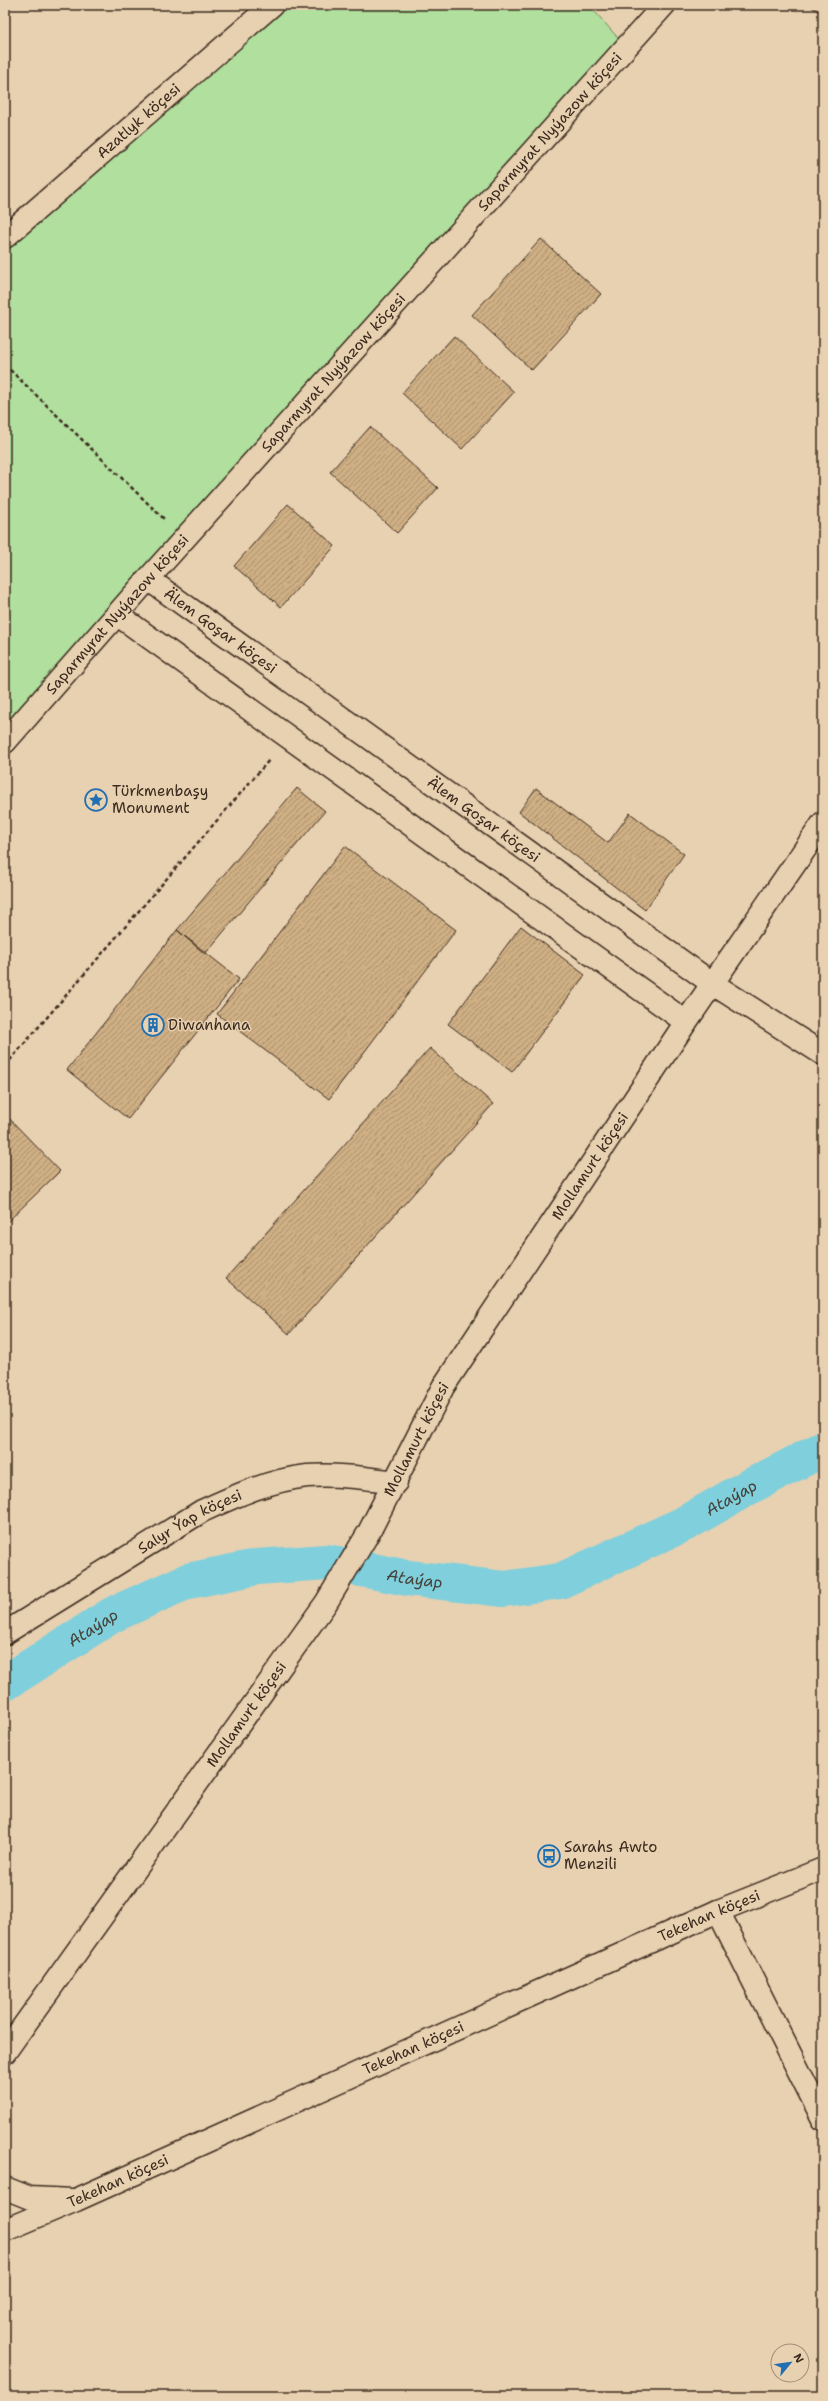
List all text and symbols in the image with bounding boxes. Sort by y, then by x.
street label: Saparmyrat Nyýazow köçesi [473,48,627,216]
street label: Azatlyk köçesi [92,79,185,163]
street label: Saparmyrat Nyýazow köçesi [257,289,410,457]
street label: Saparmyrat Nyýazow köçesi [41,530,193,699]
street label: Älem Goşar köçesi [160,584,281,678]
street label: Älem Goşar köçesi [423,772,544,867]
place label: Türkmenbaşy Monument [112,781,208,818]
place icon: Türkmenbaşy Monument [83,787,109,813]
building icon: Diwanhana [140,1012,166,1038]
place label: Diwanhana [168,1015,251,1035]
street label: Mollamurt köçesi [547,1108,633,1224]
street label: Mollamurt köçesi [379,1378,454,1500]
water label: Ataýap [702,1475,761,1521]
street label: Salyr Ýap köçesi [134,1485,245,1558]
water label: Ataýap [385,1564,444,1593]
water label: Ataýap [64,1604,121,1652]
street label: Mollamurt köçesi [202,1658,291,1771]
place label: Sarahs Awto Menzili [564,1837,657,1874]
bus stop icon: Sarahs Awto Menzili [536,1843,562,1869]
street label: Tekehan köçesi [655,1885,763,1947]
street label: Tekehan köçesi [359,2017,467,2080]
street label: Tekehan köçesi [64,2150,172,2213]
north arrow [770,2343,810,2383]
text: N [790,2351,807,2366]

